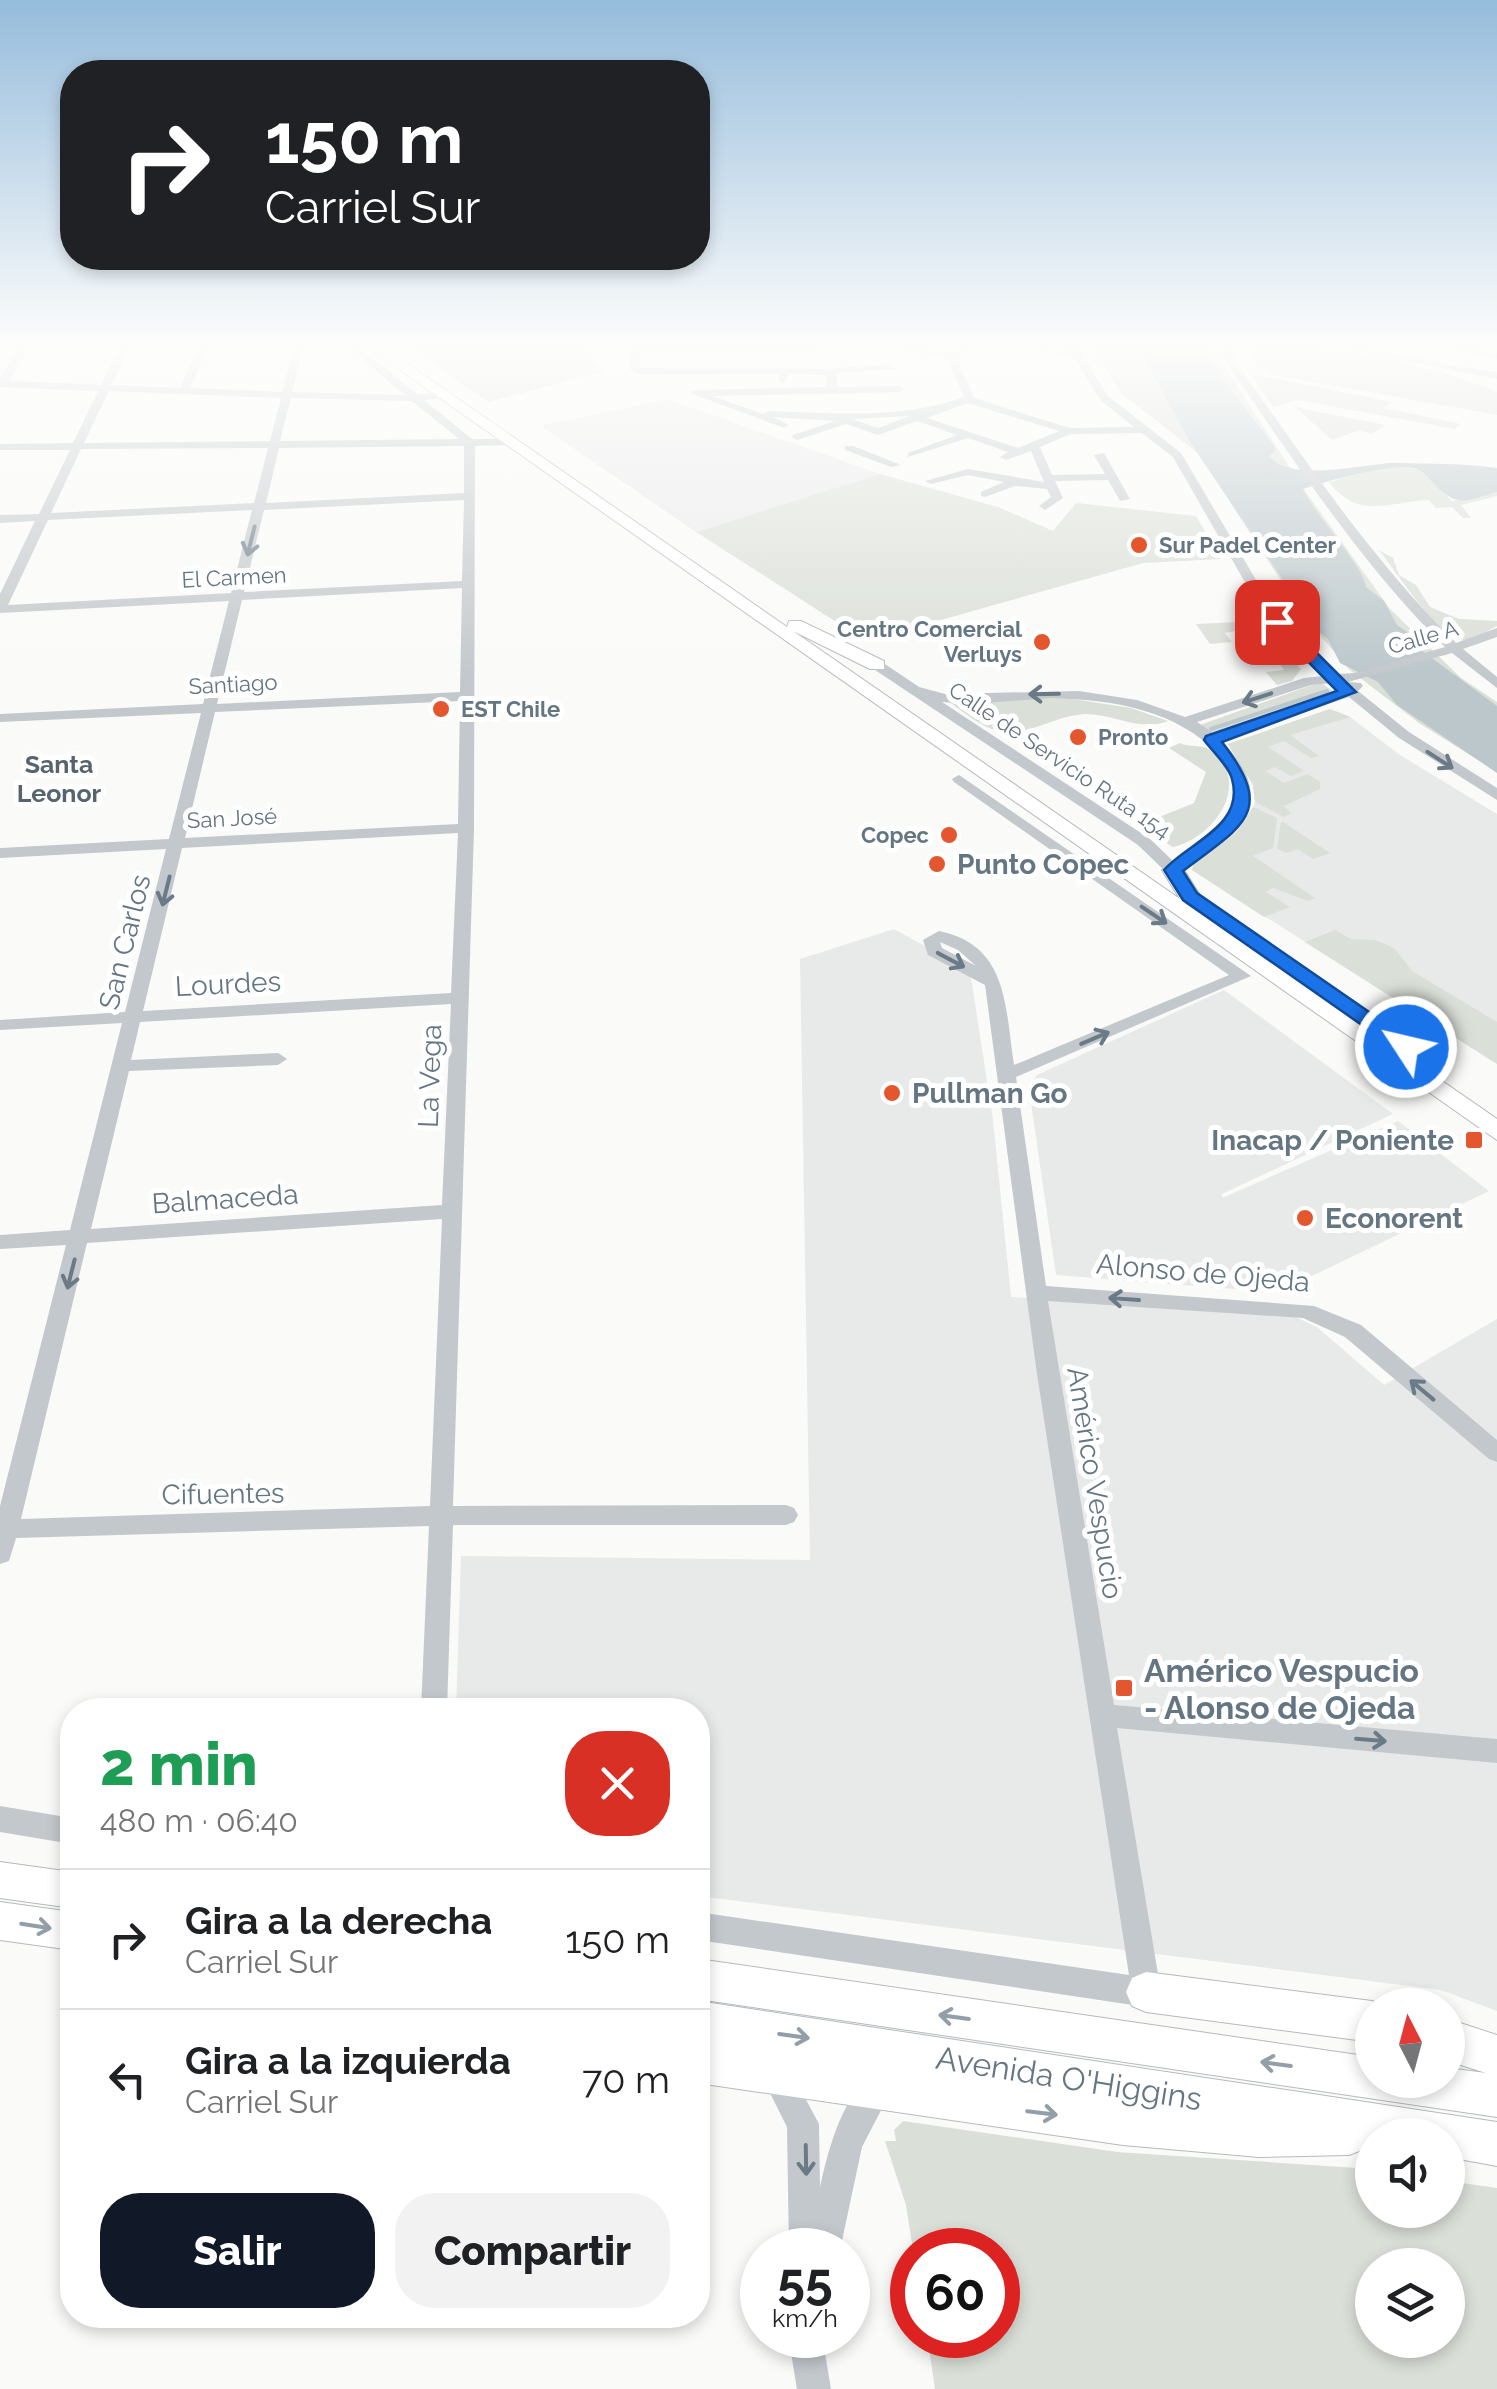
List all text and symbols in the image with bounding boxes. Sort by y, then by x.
text: 150 m [265,97,463,179]
icon: right [100,100,230,230]
text: Carriel Sur [265,181,480,234]
one-way arrow [240,525,259,556]
place label: Sur Padel Center [1159,532,1336,558]
marker: Sur Padel Center [1128,534,1150,556]
street label: El Carmen [181,561,287,593]
pin [1235,580,1320,665]
icon: arrive [1250,595,1305,650]
street label: Calle A [1385,615,1461,659]
place label: Centro Comercial Verluys [837,616,1023,667]
marker: Centro Comercial Verluys [1031,631,1053,653]
street label: Santiago [188,669,278,699]
street label: Calle de Servicio Ruta 154 [944,676,1176,844]
one-way arrow [1028,685,1060,704]
one-way arrow [1242,690,1273,708]
place label: EST Chile [461,696,560,722]
marker: EST Chile [430,698,452,720]
place label: Pronto [1098,724,1168,750]
marker: Pronto [1067,726,1089,748]
district label: Santa Leonor [17,749,102,808]
one-way arrow [1426,750,1454,771]
street label: San José [186,803,278,833]
place label: Copec [861,822,929,848]
marker: Copec [938,824,960,846]
place label: Punto Copec [957,848,1129,881]
marker: Punto Copec [926,853,948,875]
street label: San Carlos [92,871,158,1013]
one-way arrow [156,874,175,906]
one-way arrow [1139,904,1167,925]
one-way arrow [936,951,966,970]
street label: Lourdes [174,965,282,1003]
position arrow [1354,995,1458,1099]
street label: La Vega [412,1023,448,1129]
one-way arrow [1079,1027,1110,1045]
place label: Pullman Go [912,1077,1068,1110]
marker: Pullman Go [881,1082,903,1104]
place label: Inacap / Poniente [1211,1124,1454,1157]
marker: Inacap / Poniente [1463,1129,1485,1151]
street label: Balmaceda [151,1177,299,1221]
place label: Econorent [1325,1202,1463,1235]
marker: Econorent [1294,1207,1316,1229]
street label: Alonso de Ojeda [1095,1247,1311,1299]
one-way arrow [60,1258,79,1289]
one-way arrow [1108,1289,1141,1308]
street label: Américo Vespucio [1060,1365,1130,1601]
one-way arrow [1410,1379,1436,1401]
street label: Cifuentes [161,1476,285,1512]
place label: Américo Vespucio - Alonso de Ojeda [1144,1652,1419,1726]
marker: Américo Vespucio - Alonso de Ojeda [1113,1677,1135,1699]
text: 2 min [100,1729,258,1799]
one-way arrow [1355,1730,1387,1749]
button: close [565,1731,670,1836]
text: 480 m · 06:40 [100,1802,298,1839]
text: Gira a la derecha [185,1898,492,1943]
icon: right [100,1912,155,1967]
one-way arrow [20,1917,52,1935]
text: 150 m [565,1917,670,1962]
text: Carriel Sur [185,1943,338,1980]
north arrow [1355,1988,1465,2098]
map controls [1355,1988,1465,2358]
one-way arrow [939,2007,971,2025]
one-way arrow [777,2027,810,2045]
text: Gira a la izquierda [185,2038,511,2083]
street label: Avenida O'Higgins [933,2039,1205,2117]
icon: left [100,2052,155,2107]
one-way arrow [1260,2055,1293,2073]
text: 70 m [582,2057,670,2102]
text: Carriel Sur [185,2083,338,2120]
one-way arrow [1025,2105,1058,2123]
button: sound [1355,2118,1465,2228]
one-way arrow [796,2143,815,2175]
button: Salir [100,2193,375,2308]
button: Compartir [395,2193,670,2308]
speed limit sign: 60 [890,2228,1020,2358]
button: layers [1355,2248,1465,2358]
text: 55 [777,2251,833,2310]
text: km/h [772,2303,838,2333]

